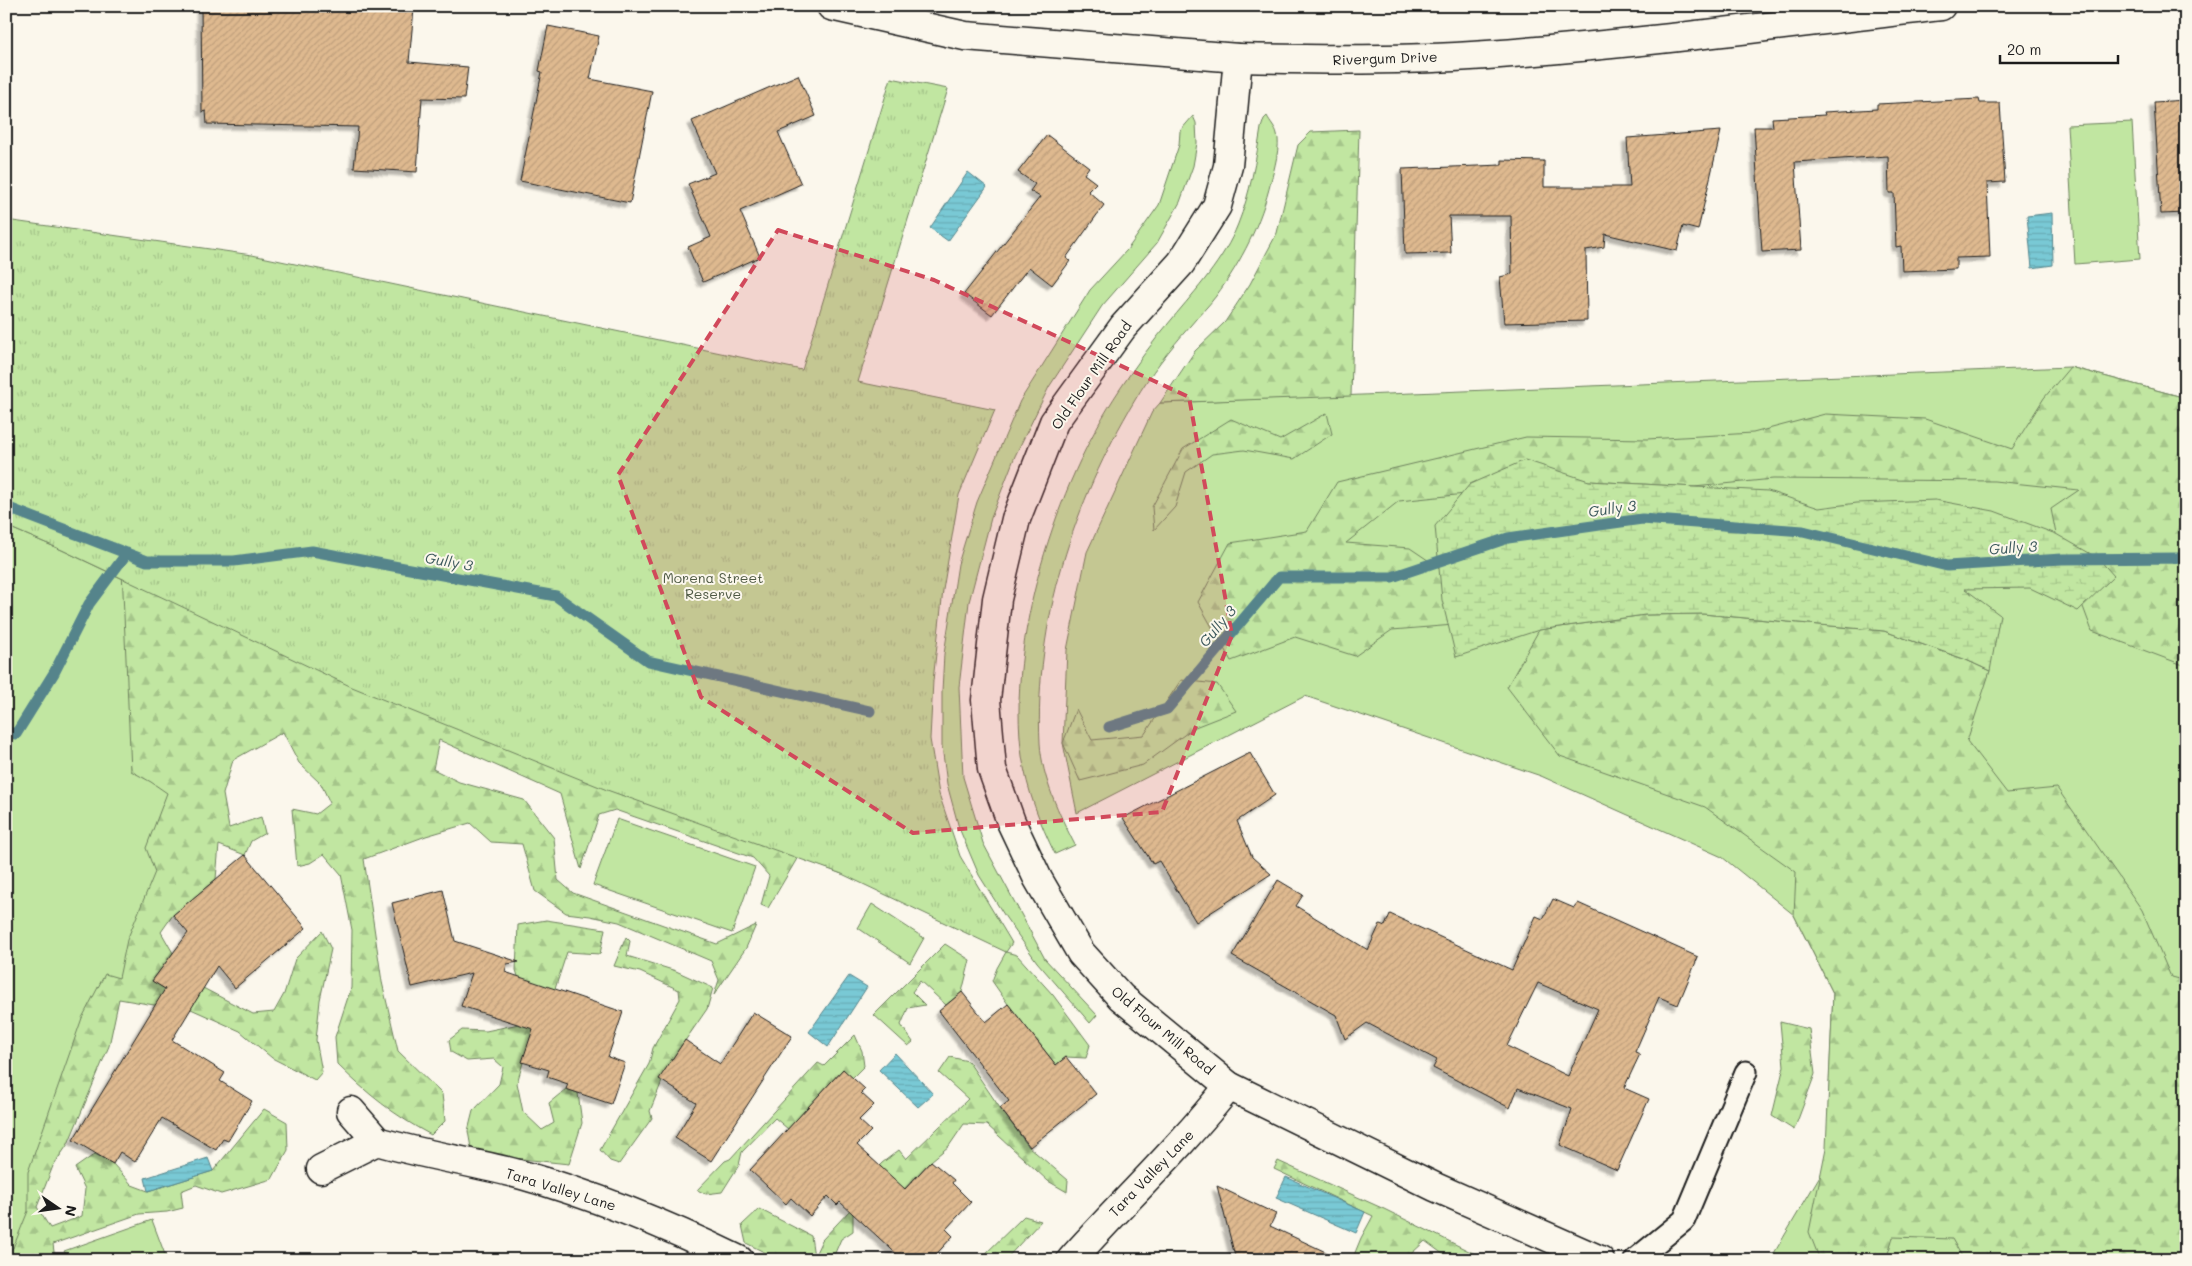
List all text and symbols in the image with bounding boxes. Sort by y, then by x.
scale bar [2000,32,2117,64]
text: 20 m [2007,39,2041,59]
street label: Rivergum Drive [1332,47,1438,69]
street label: Old Flour Mill Road [1046,317,1136,433]
water label: Gully 3 [1587,495,1637,521]
water label: Gully 3 [1988,535,2038,559]
water label: Gully 3 [423,547,475,575]
park label: Morena Street Reserve [663,568,763,603]
water label: Gully 3 [1194,601,1240,651]
street label: Old Flour Mill Road [1108,981,1218,1079]
street label: Tara Valley Lane [1104,1125,1198,1221]
street label: Tara Valley Lane [503,1163,619,1215]
north arrow [32,1184,82,1234]
text: N [61,1204,82,1218]

